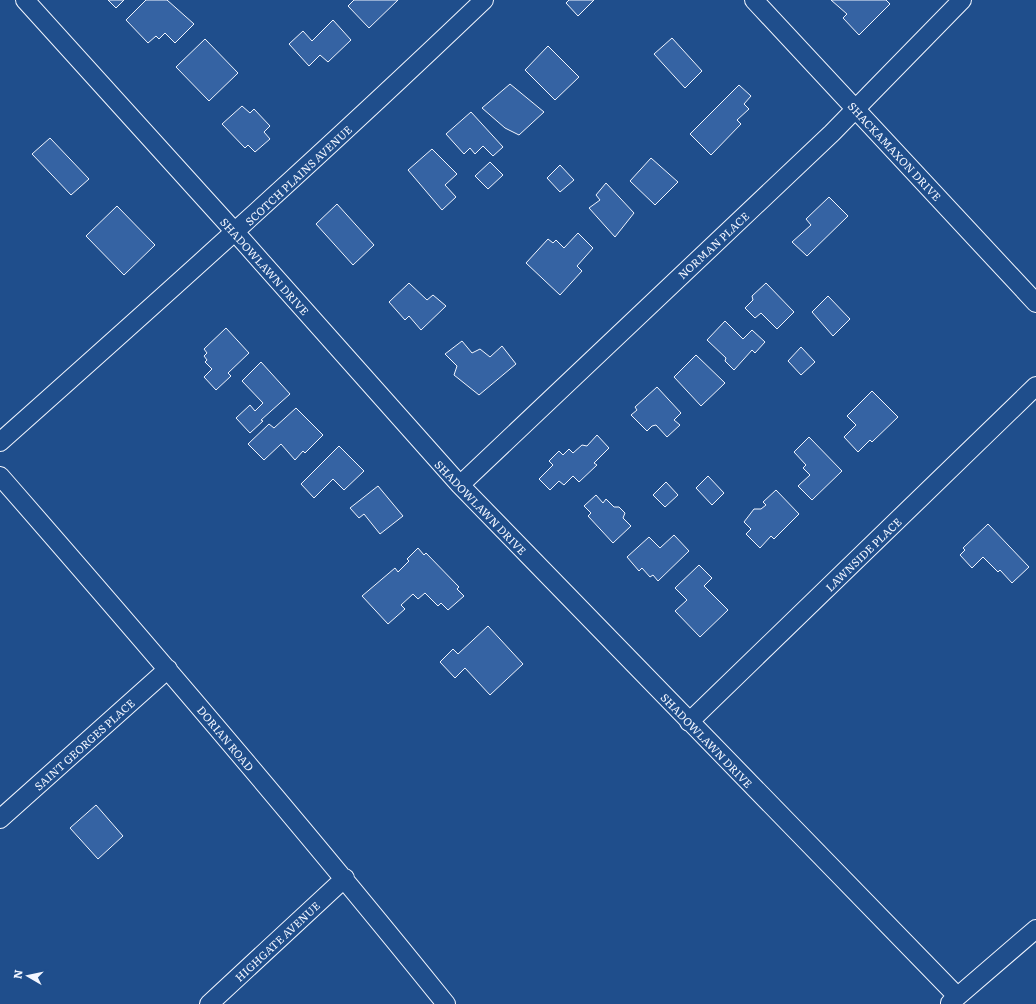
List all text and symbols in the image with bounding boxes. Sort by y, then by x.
street label: SHACKAMAXON DRIVE [845,98,945,204]
street label: SCOTCH PLAINS AVENUE [241,121,355,229]
street label: NORMAN PLACE [674,208,752,282]
street label: SHADOWLAWN DRIVE [217,214,313,318]
street label: SHADOWLAWN DRIVE [431,456,531,558]
street label: LAWNSIDE PLACE [821,513,905,595]
street label: SHADOWLAWN DRIVE [657,689,757,791]
street label: SAINT GEORGES PLACE [30,695,138,793]
street label: DORIAN ROAD [194,702,258,774]
street label: HIGHGATE AVENUE [231,897,323,985]
north arrow [8,956,48,996]
text: N [9,968,26,980]

